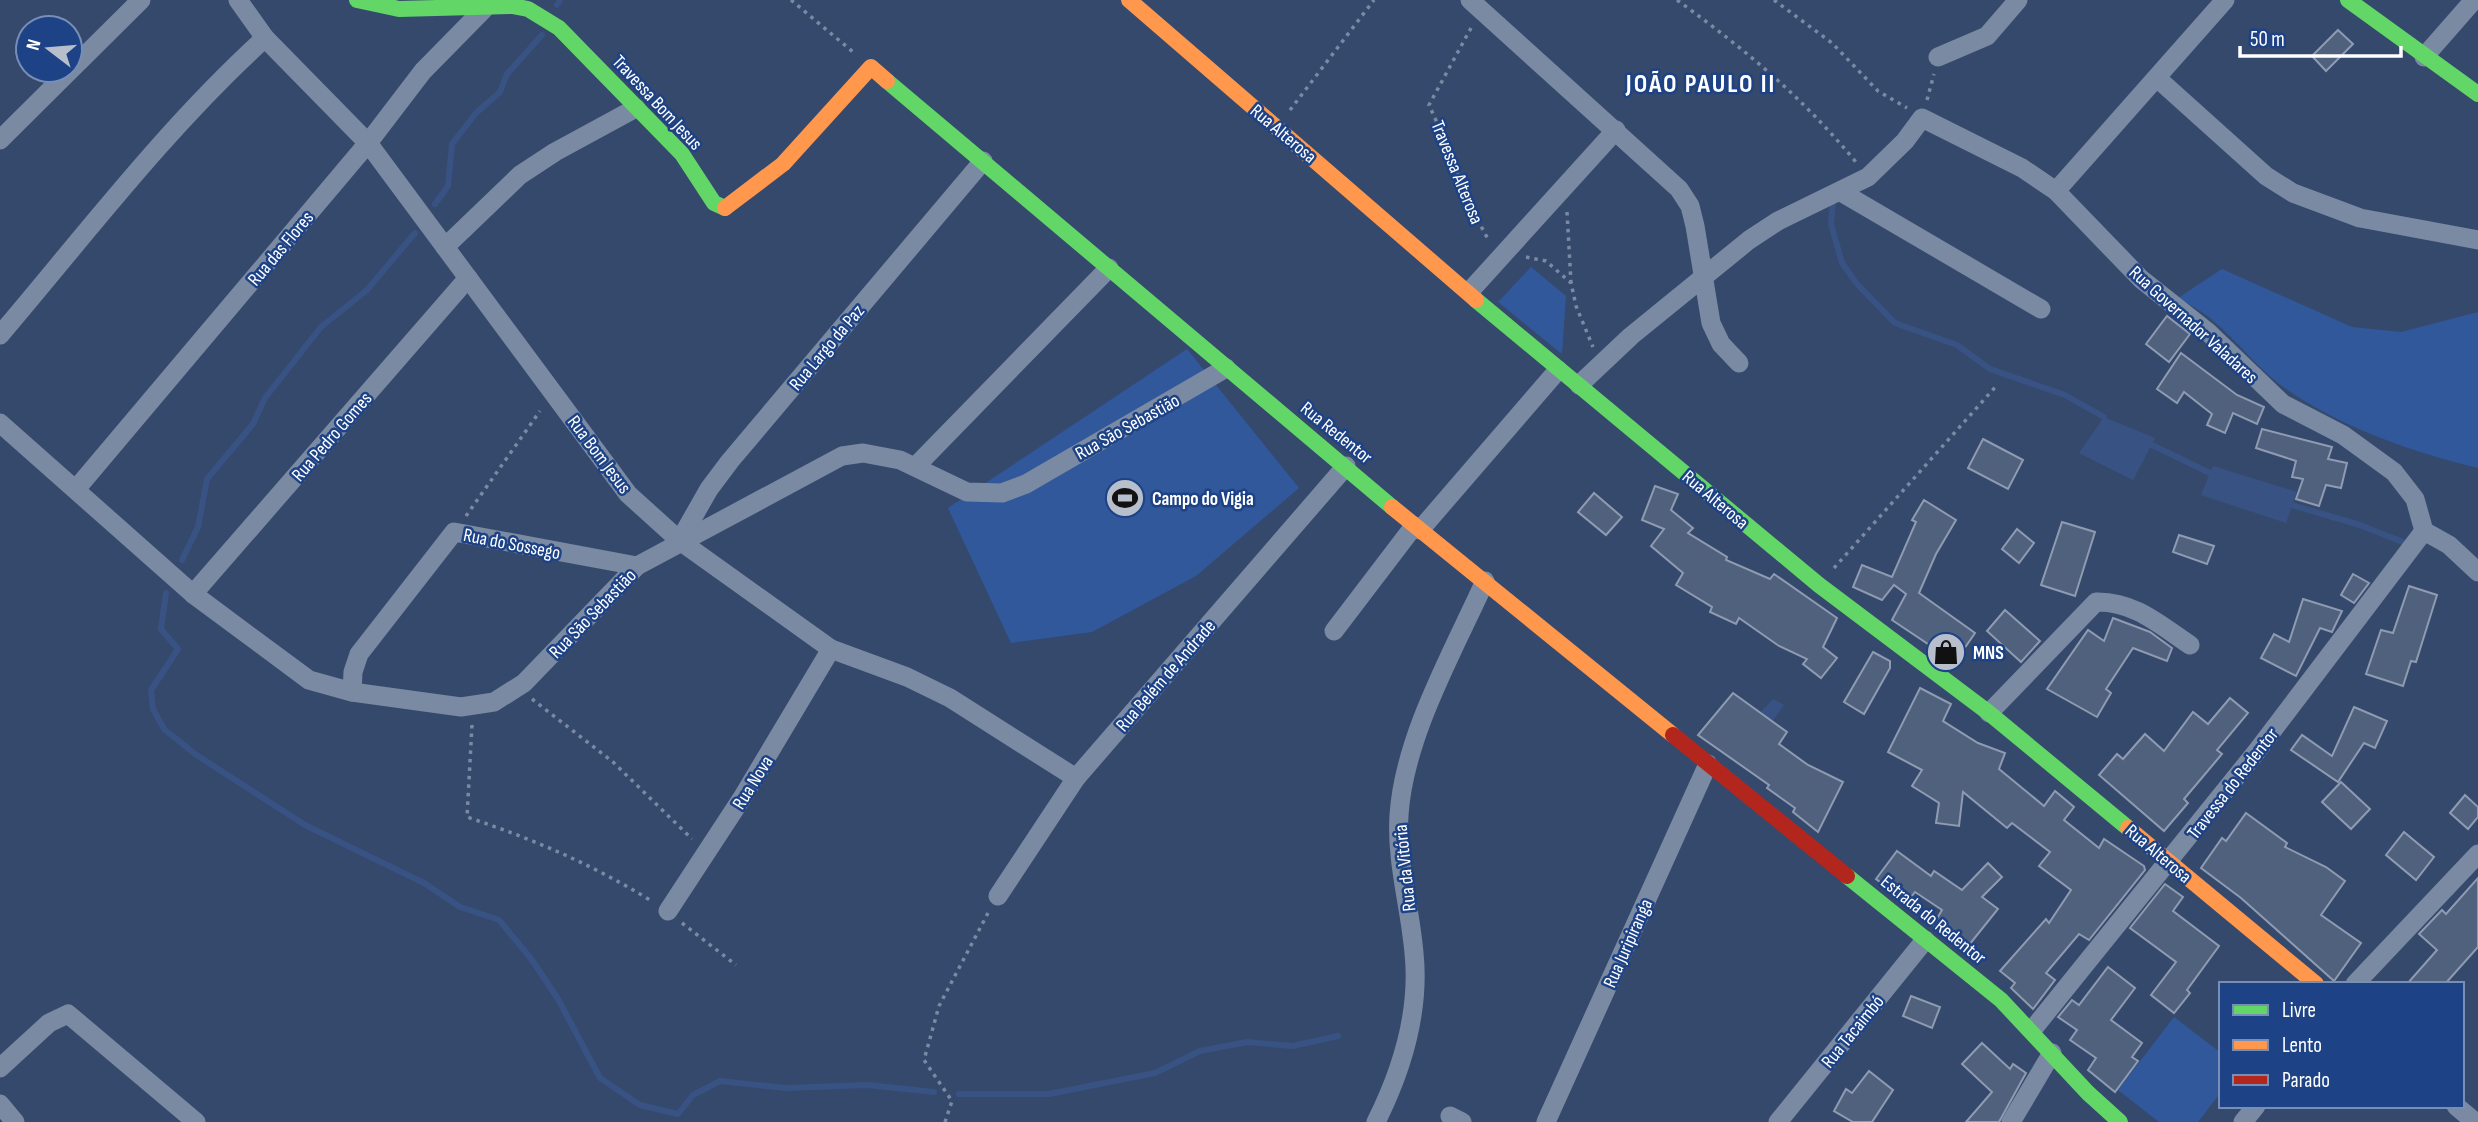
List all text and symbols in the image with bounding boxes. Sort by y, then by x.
north arrow [14,14,84,84]
scale bar [2240,14,2401,58]
text: 50 m [2250,27,2285,52]
text: N [22,37,47,53]
street label: Travessa Bom Jesus [607,51,707,156]
district label: JOÃO PAULO II [1625,69,1776,100]
street label: Rua Alterosa [1245,100,1321,168]
street label: Travessa Alterosa [1425,118,1488,228]
street label: Rua das Flores [243,207,319,291]
street label: Rua Governador Valadares [2124,261,2262,389]
street label: Rua Largo da Paz [785,300,870,396]
street label: Rua Pedro Gomes [287,388,377,486]
street label: Rua São Sebastião [1072,389,1184,465]
street label: Rua Redentor [1295,397,1377,470]
street label: Rua Bom Jesus [562,411,636,499]
street label: Rua Alterosa [1677,466,1753,534]
sports icon: Campo do Vigia [1104,477,1146,519]
place label: Campo do Vigia [1152,488,1254,511]
street label: Rua do Sossego [461,524,562,565]
street label: Rua São Sebastião [545,564,642,664]
street label: Rua Belém de Andrade [1111,615,1221,737]
shop icon: MNS [1925,631,1967,673]
place label: MNS [1973,642,2004,665]
street label: Travessa do Redentor [2183,723,2284,844]
street label: Rua Nova [728,752,779,814]
street label: Rua Alterosa [2120,820,2196,888]
street label: Rua da Vitória [1389,823,1421,912]
street label: Estrada do Redentor [1876,871,1991,970]
street label: Rua Juripiranga [1599,896,1658,991]
legend [2219,982,2464,1108]
street label: Rua Tacaimbó [1817,991,1889,1073]
text: Livre [2282,998,2316,1023]
text: Lento [2282,1033,2322,1058]
text: Parado [2282,1068,2330,1093]

